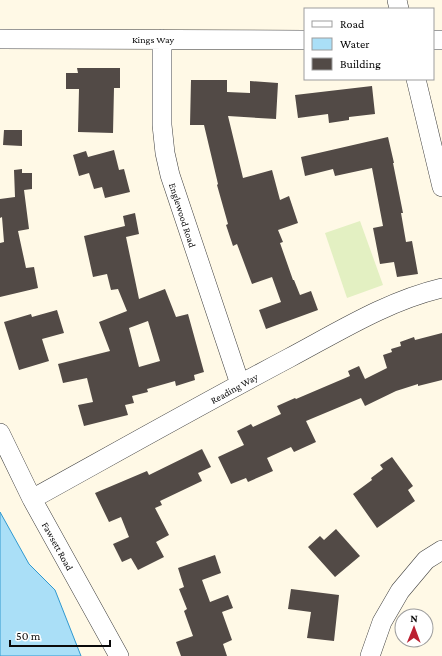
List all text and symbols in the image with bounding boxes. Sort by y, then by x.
legend [304,8,434,80]
text: Road [340,17,365,31]
street label: Kings Way [132,34,175,45]
text: Water [340,37,370,51]
text: Building [340,57,381,71]
street label: Englewood Road [167,181,198,250]
street label: Reading Way [209,371,260,406]
street label: Fawsett Road [40,520,76,573]
north arrow [394,608,434,648]
text: N [410,612,419,624]
scale bar [10,622,110,648]
text: 50 m [16,629,41,643]

